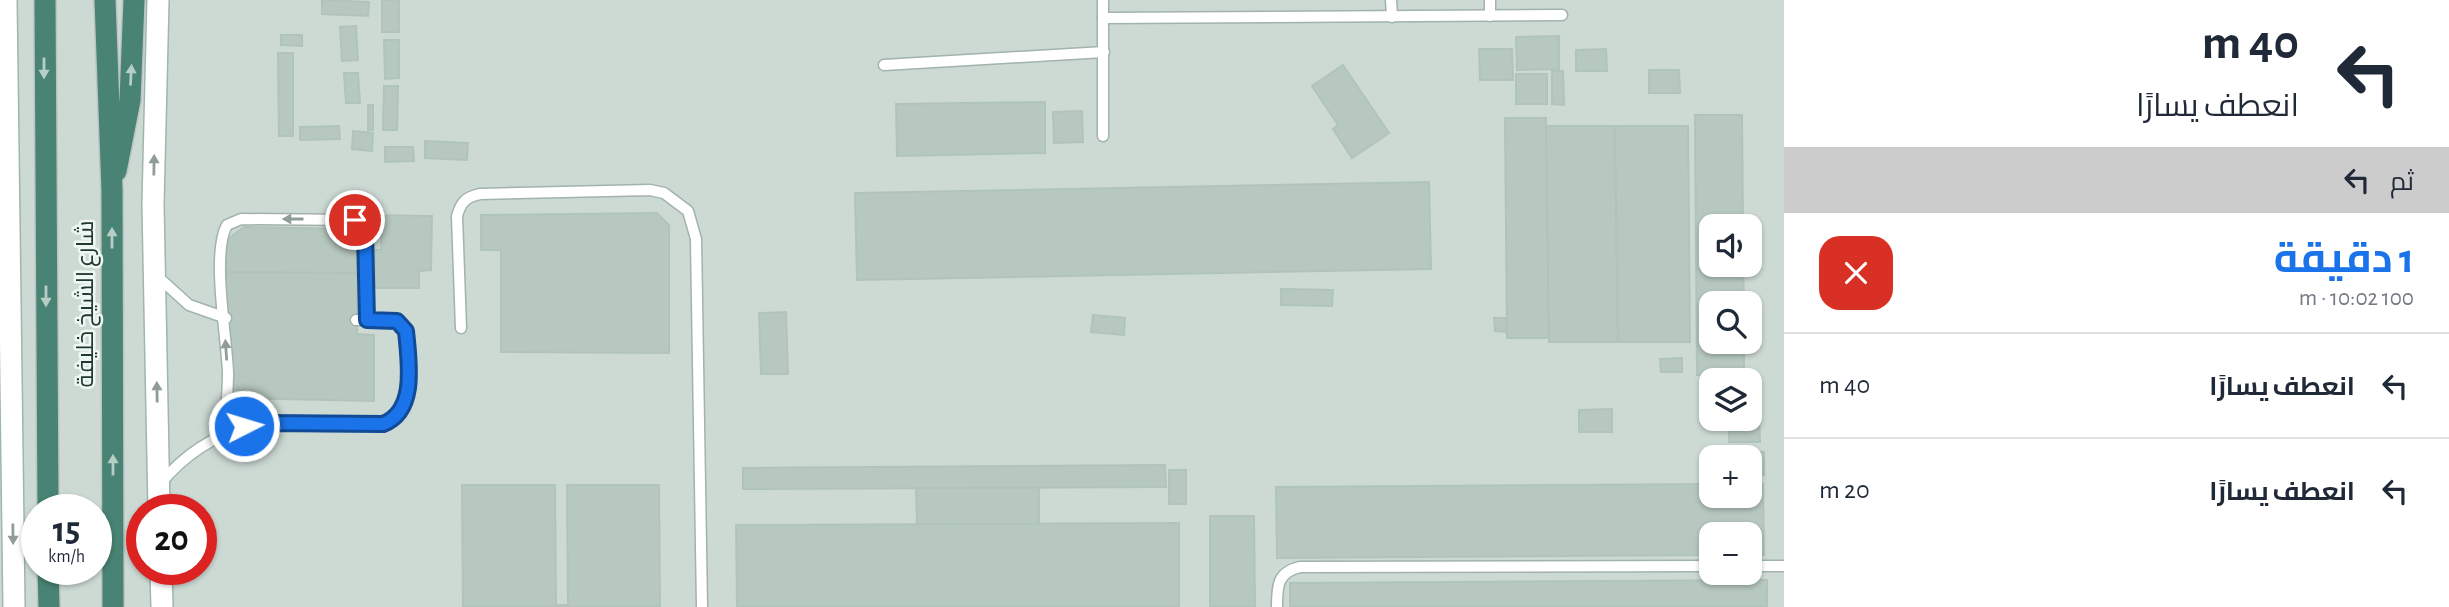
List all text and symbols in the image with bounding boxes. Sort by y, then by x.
text: 40 m [2202,19,2299,68]
icon: left [2323,28,2414,119]
one-way arrow [38,57,50,79]
one-way arrow [126,64,137,86]
text: انعطف يسارًا [2136,90,2299,122]
one-way arrow [148,153,159,175]
icon: left [2338,161,2376,199]
text: ثم [2390,169,2414,195]
pin [325,190,385,250]
icon: arrive [336,201,374,239]
one-way arrow [282,213,304,225]
map controls [1699,214,1762,585]
button: sound [1699,214,1762,277]
street label: شارع الشيخ خليفة [73,220,101,388]
one-way arrow [106,227,118,249]
button: close [1819,236,1893,310]
text: 1 دقيقة [2274,238,2414,280]
one-way arrow [40,285,52,307]
text: 100 m · 10:02 [2299,287,2414,310]
button: search [1699,291,1762,354]
one-way arrow [220,339,231,361]
icon: left [2376,367,2414,405]
button: layers [1699,368,1762,431]
text: 40 m [1819,372,1870,398]
text: انعطف يسارًا [2209,374,2355,400]
one-way arrow [151,381,163,403]
position arrow [207,389,281,463]
button: + [1699,445,1762,508]
one-way arrow [107,454,119,476]
icon: left [2376,472,2414,510]
text: 20 m [1819,477,1870,503]
text: انعطف يسارًا [2209,479,2355,505]
speed limit sign: 20 [126,494,217,585]
text: 15 [53,513,80,548]
button: − [1699,522,1762,585]
one-way arrow [7,523,19,545]
text: km/h [48,548,85,566]

